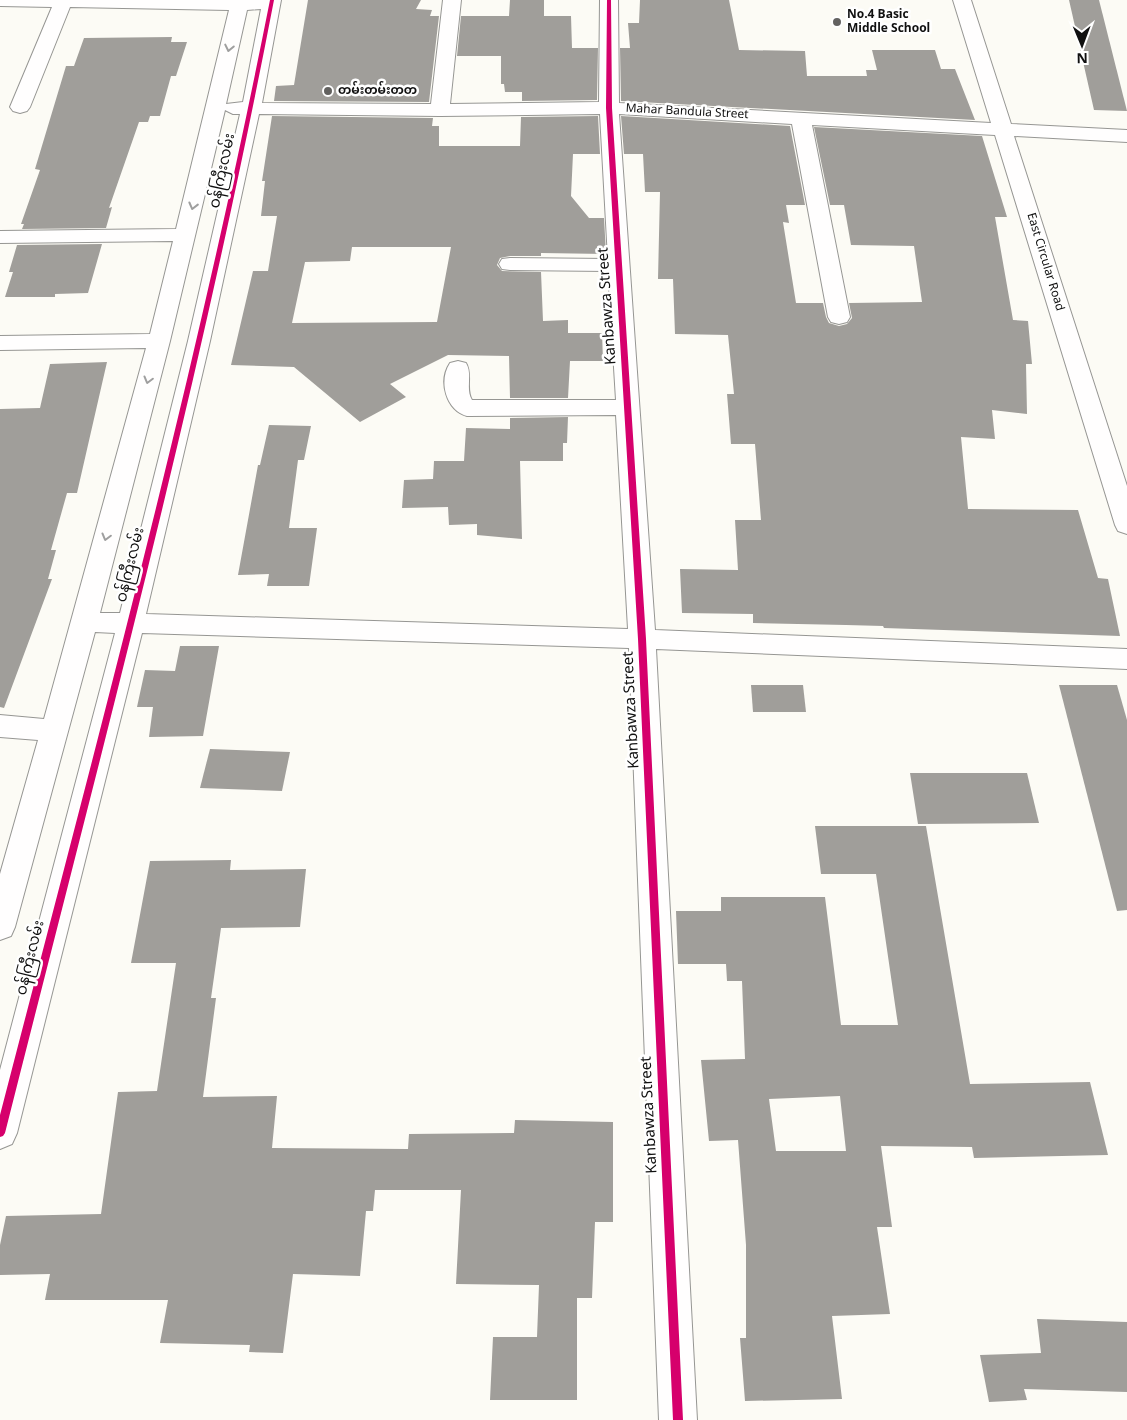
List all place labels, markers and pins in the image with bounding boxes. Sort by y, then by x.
place label: No.4 Basic Middle School [847,2,930,42]
marker: No.4 Basic Middle School [831,16,843,28]
place label: တမ်းတမ်းတတ [338,78,417,104]
marker: တမ်းတမ်းတတ [322,85,334,97]

